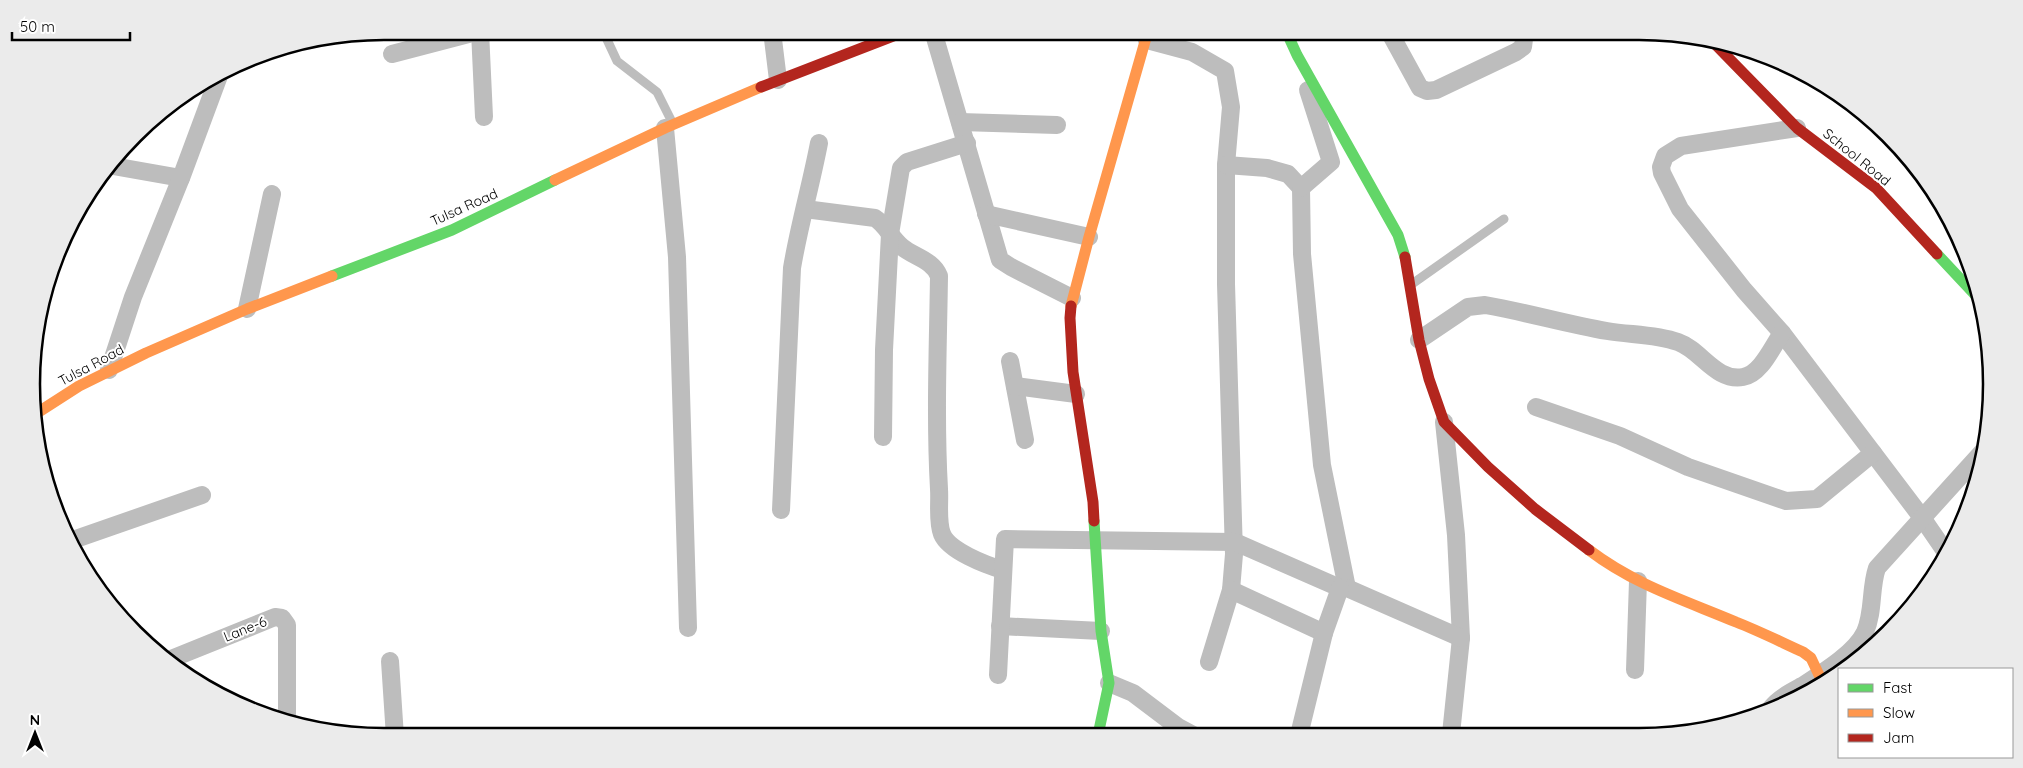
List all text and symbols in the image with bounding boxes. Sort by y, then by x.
scale bar [12,10,130,42]
text: 50 m [20,17,55,36]
street label: School Road [1820,124,1894,190]
street label: Tulsa Road [428,184,500,230]
street label: Tulsa Road [55,340,127,390]
street label: Lane-6 [221,612,270,646]
legend [1838,668,2013,758]
text: Fast [1883,678,1912,697]
text: Slow [1883,703,1915,722]
north arrow [10,708,60,758]
text: N [30,711,40,729]
text: Jam [1883,728,1914,747]

